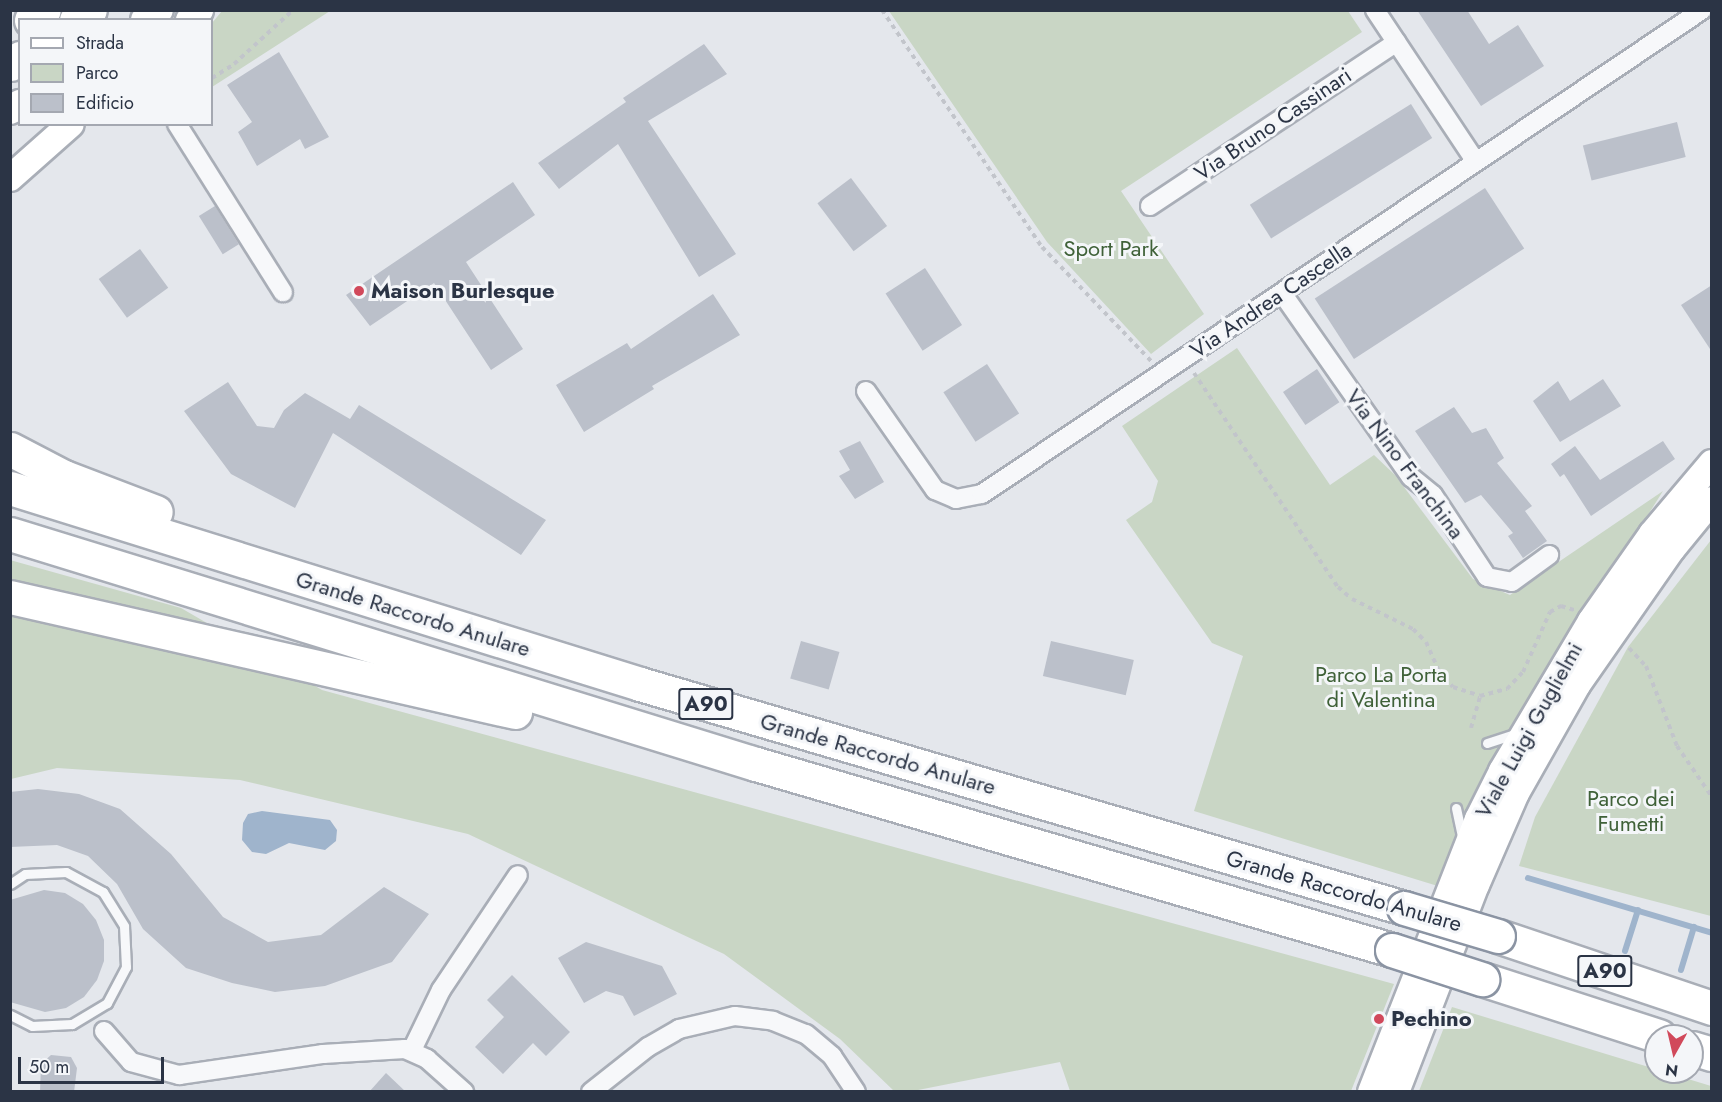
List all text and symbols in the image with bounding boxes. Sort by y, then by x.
legend [18,18,213,126]
text: Strada [76,30,124,56]
text: Parco [76,60,118,86]
street label: Via Bruno Cassinari [1190,62,1356,186]
text: Edificio [76,90,134,116]
park label: Sport Park [1063,236,1159,262]
street label: Via Andrea Cascella [1185,236,1357,364]
place label: Maison Burlesque [371,278,555,304]
marker: Maison Burlesque [352,284,366,298]
street label: Via Nino Franchina [1340,384,1470,544]
street label: Grande Raccordo Anulare [293,566,533,662]
street label: Viale Luigi Guglielmi [1470,638,1588,822]
park label: Parco La Porta di Valentina [1315,661,1447,712]
road number: A90 [678,686,734,722]
street label: Grande Raccordo Anulare [757,708,999,800]
park label: Parco dei Fumetti [1587,785,1675,836]
street label: Grande Raccordo Anulare [1223,845,1465,937]
road number: A90 [1576,953,1634,989]
place label: Pechino [1391,1006,1472,1032]
marker: Pechino [1372,1012,1386,1026]
north arrow [1644,1024,1704,1084]
scale bar [21,1045,166,1083]
text: 50 m [29,1054,69,1080]
text: N [1664,1058,1680,1083]

